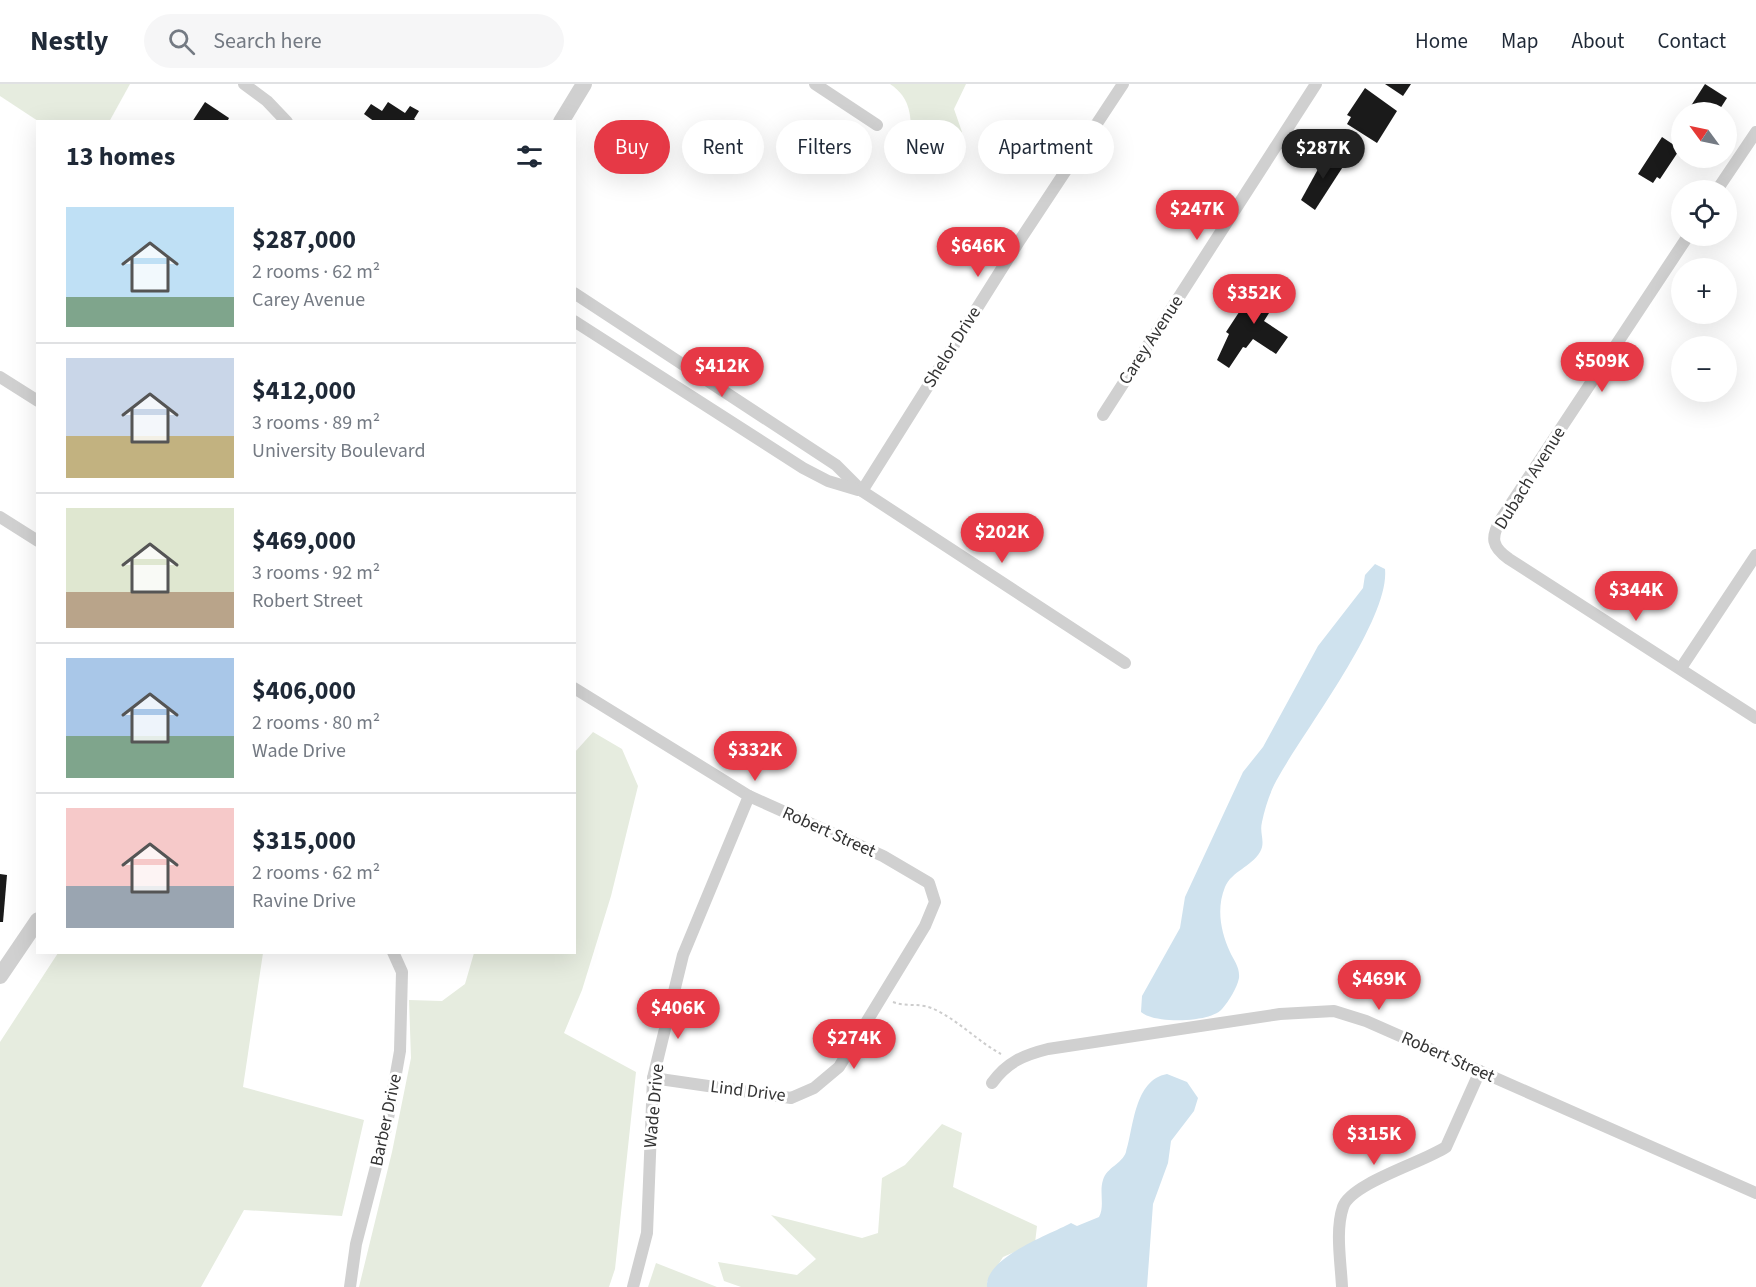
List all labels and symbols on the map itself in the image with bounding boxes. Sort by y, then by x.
north arrow [1671,102,1737,168]
pin: $287K [1281,129,1365,180]
pin: $247K [1155,190,1239,241]
pin: $646K [936,227,1020,278]
pin: $352K [1212,274,1296,325]
street label: Carey Avenue [1113,290,1189,390]
street label: Shelor Drive [917,302,987,392]
pin: $509K [1560,342,1644,393]
pin: $412K [680,347,764,398]
street label: Dubach Avenue [1488,422,1572,534]
pin: $202K [960,513,1044,564]
pin: $344K [1594,571,1678,622]
pin: $332K [713,731,797,782]
street label: Robert Street [778,800,880,864]
pin: $469K [1337,960,1421,1011]
pin: $406K [636,989,720,1040]
pin: $274K [812,1019,896,1070]
street label: Robert Street [1397,1025,1499,1089]
street label: Wade Drive [638,1063,670,1149]
street label: Barber Drive [364,1072,408,1168]
street label: Lind Drive [709,1074,787,1108]
pin: $315K [1332,1115,1416,1166]

